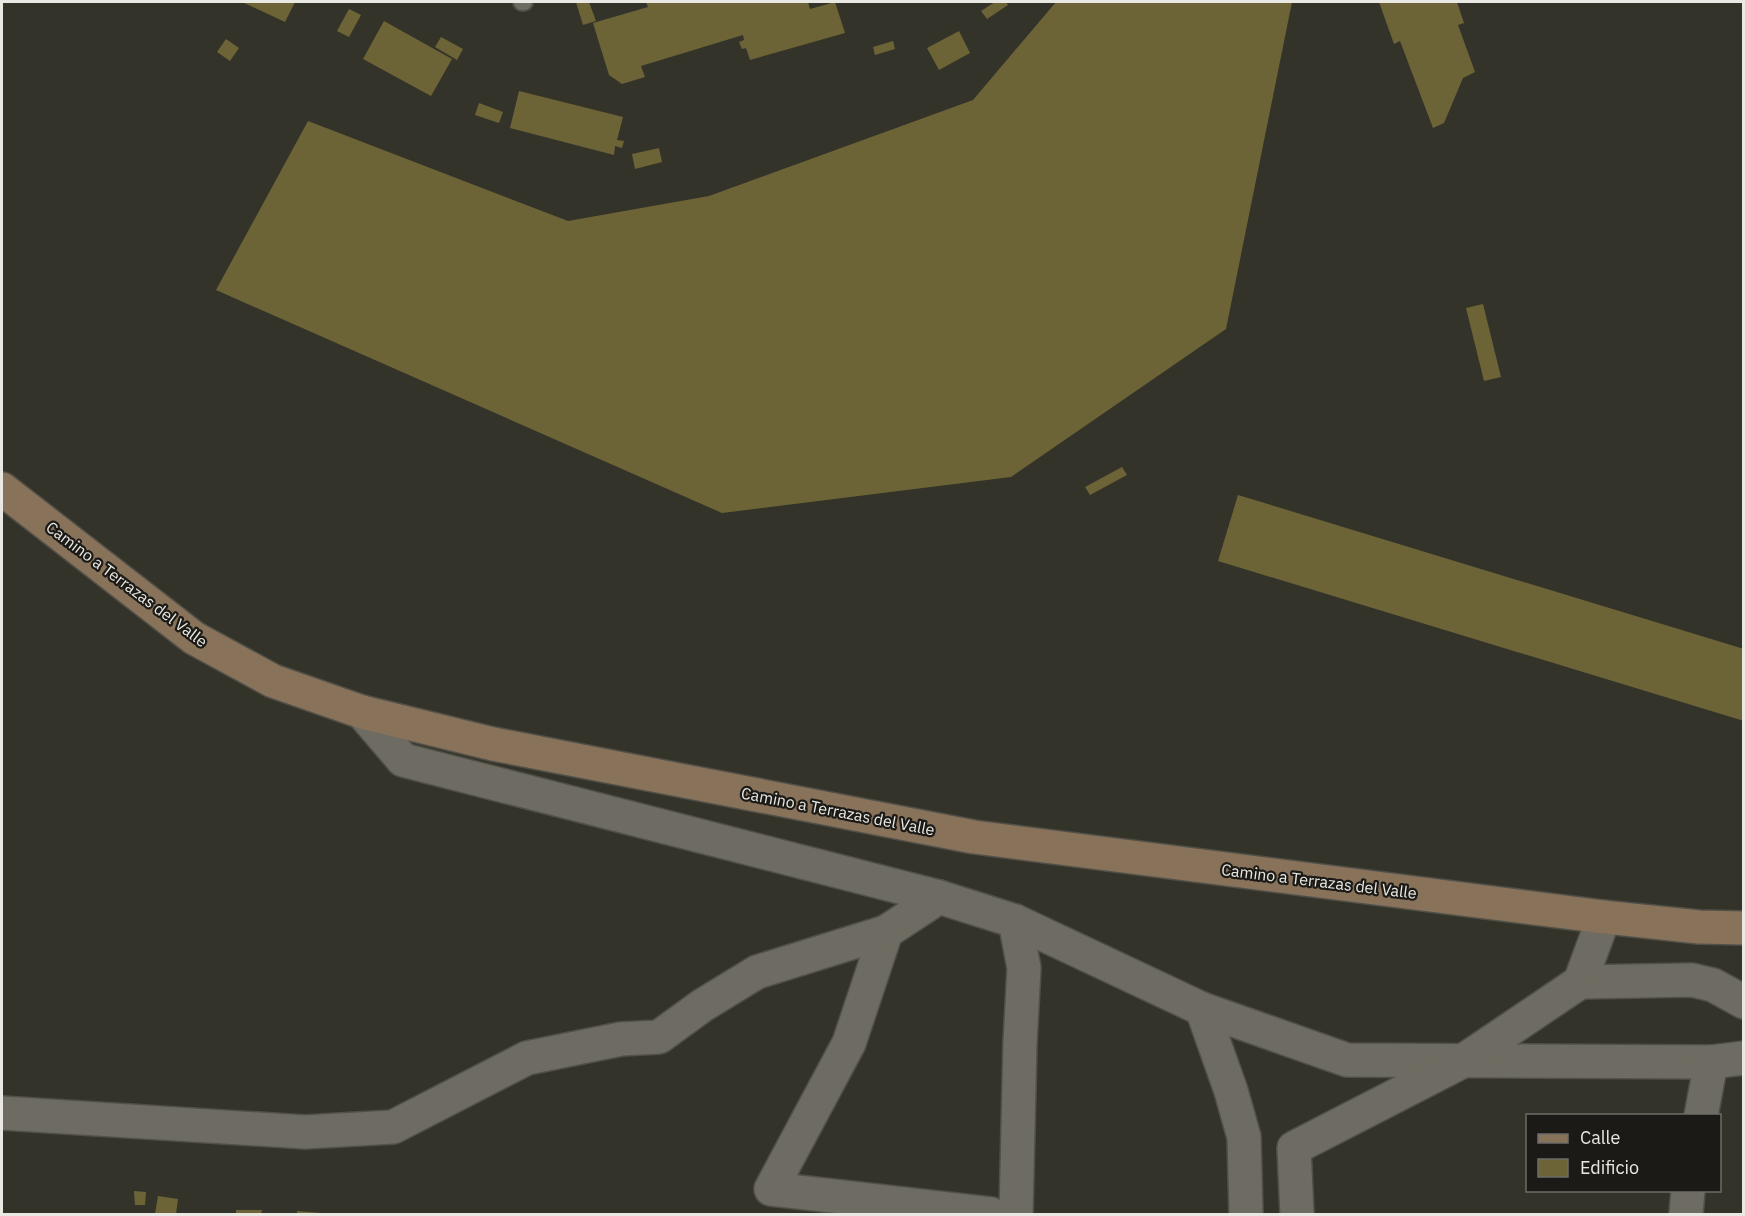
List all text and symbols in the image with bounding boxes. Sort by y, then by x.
street label: Camino a Terrazas del Valle [42,517,212,651]
street label: Camino a Terrazas del Valle [740,782,937,840]
street label: Camino a Terrazas del Valle [1220,859,1418,903]
legend [1526,1114,1721,1192]
text: Calle [1580,1126,1620,1149]
text: Edificio [1580,1156,1639,1179]

